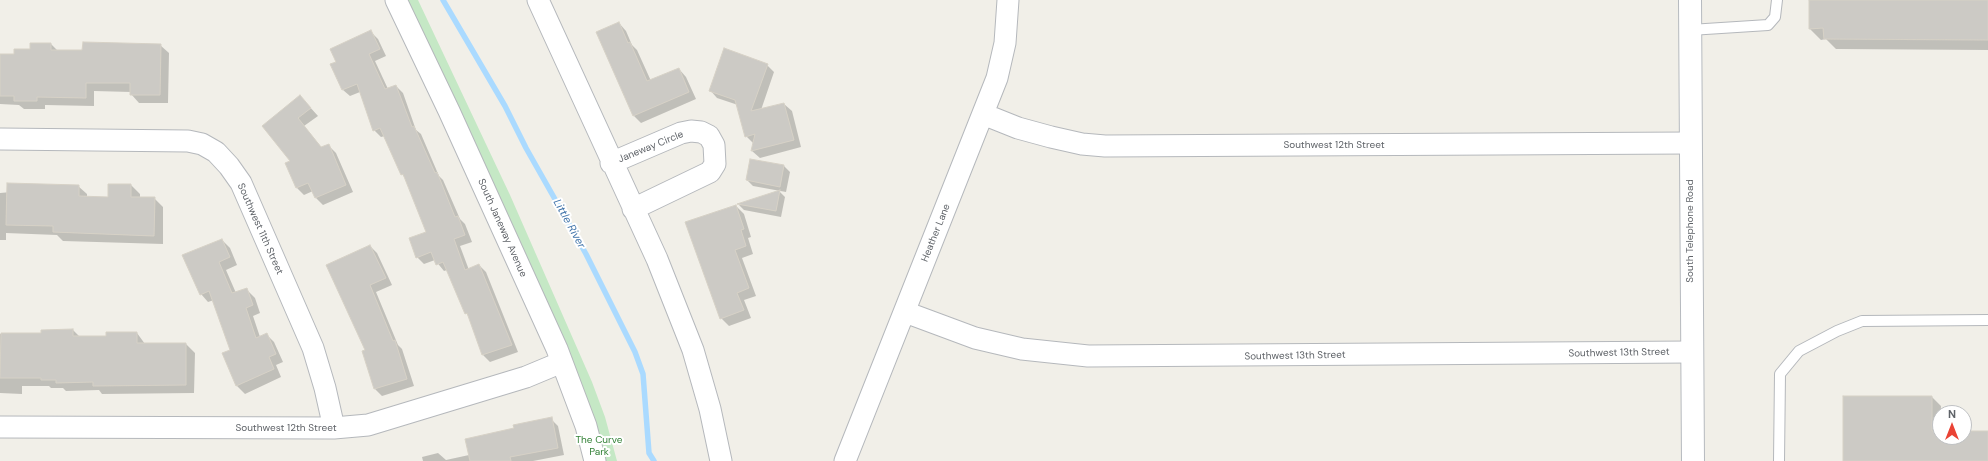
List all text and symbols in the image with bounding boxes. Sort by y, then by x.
street label: Janeway Circle [617,128,685,166]
street label: Southwest 12th Street [1283,139,1385,151]
street label: South Janeway Avenue [475,177,529,279]
street label: South Telephone Road [1684,179,1696,283]
street label: Southwest 11th Street [234,182,286,276]
water label: Little River [550,197,588,251]
street label: Heather Lane [919,202,953,264]
street label: Southwest 13th Street [1568,346,1670,360]
street label: Southwest 13th Street [1244,349,1346,363]
north arrow [1932,405,1972,445]
text: N [1948,407,1956,421]
street label: Southwest 12th Street [235,422,337,434]
park label: The Curve Park [576,434,622,458]

